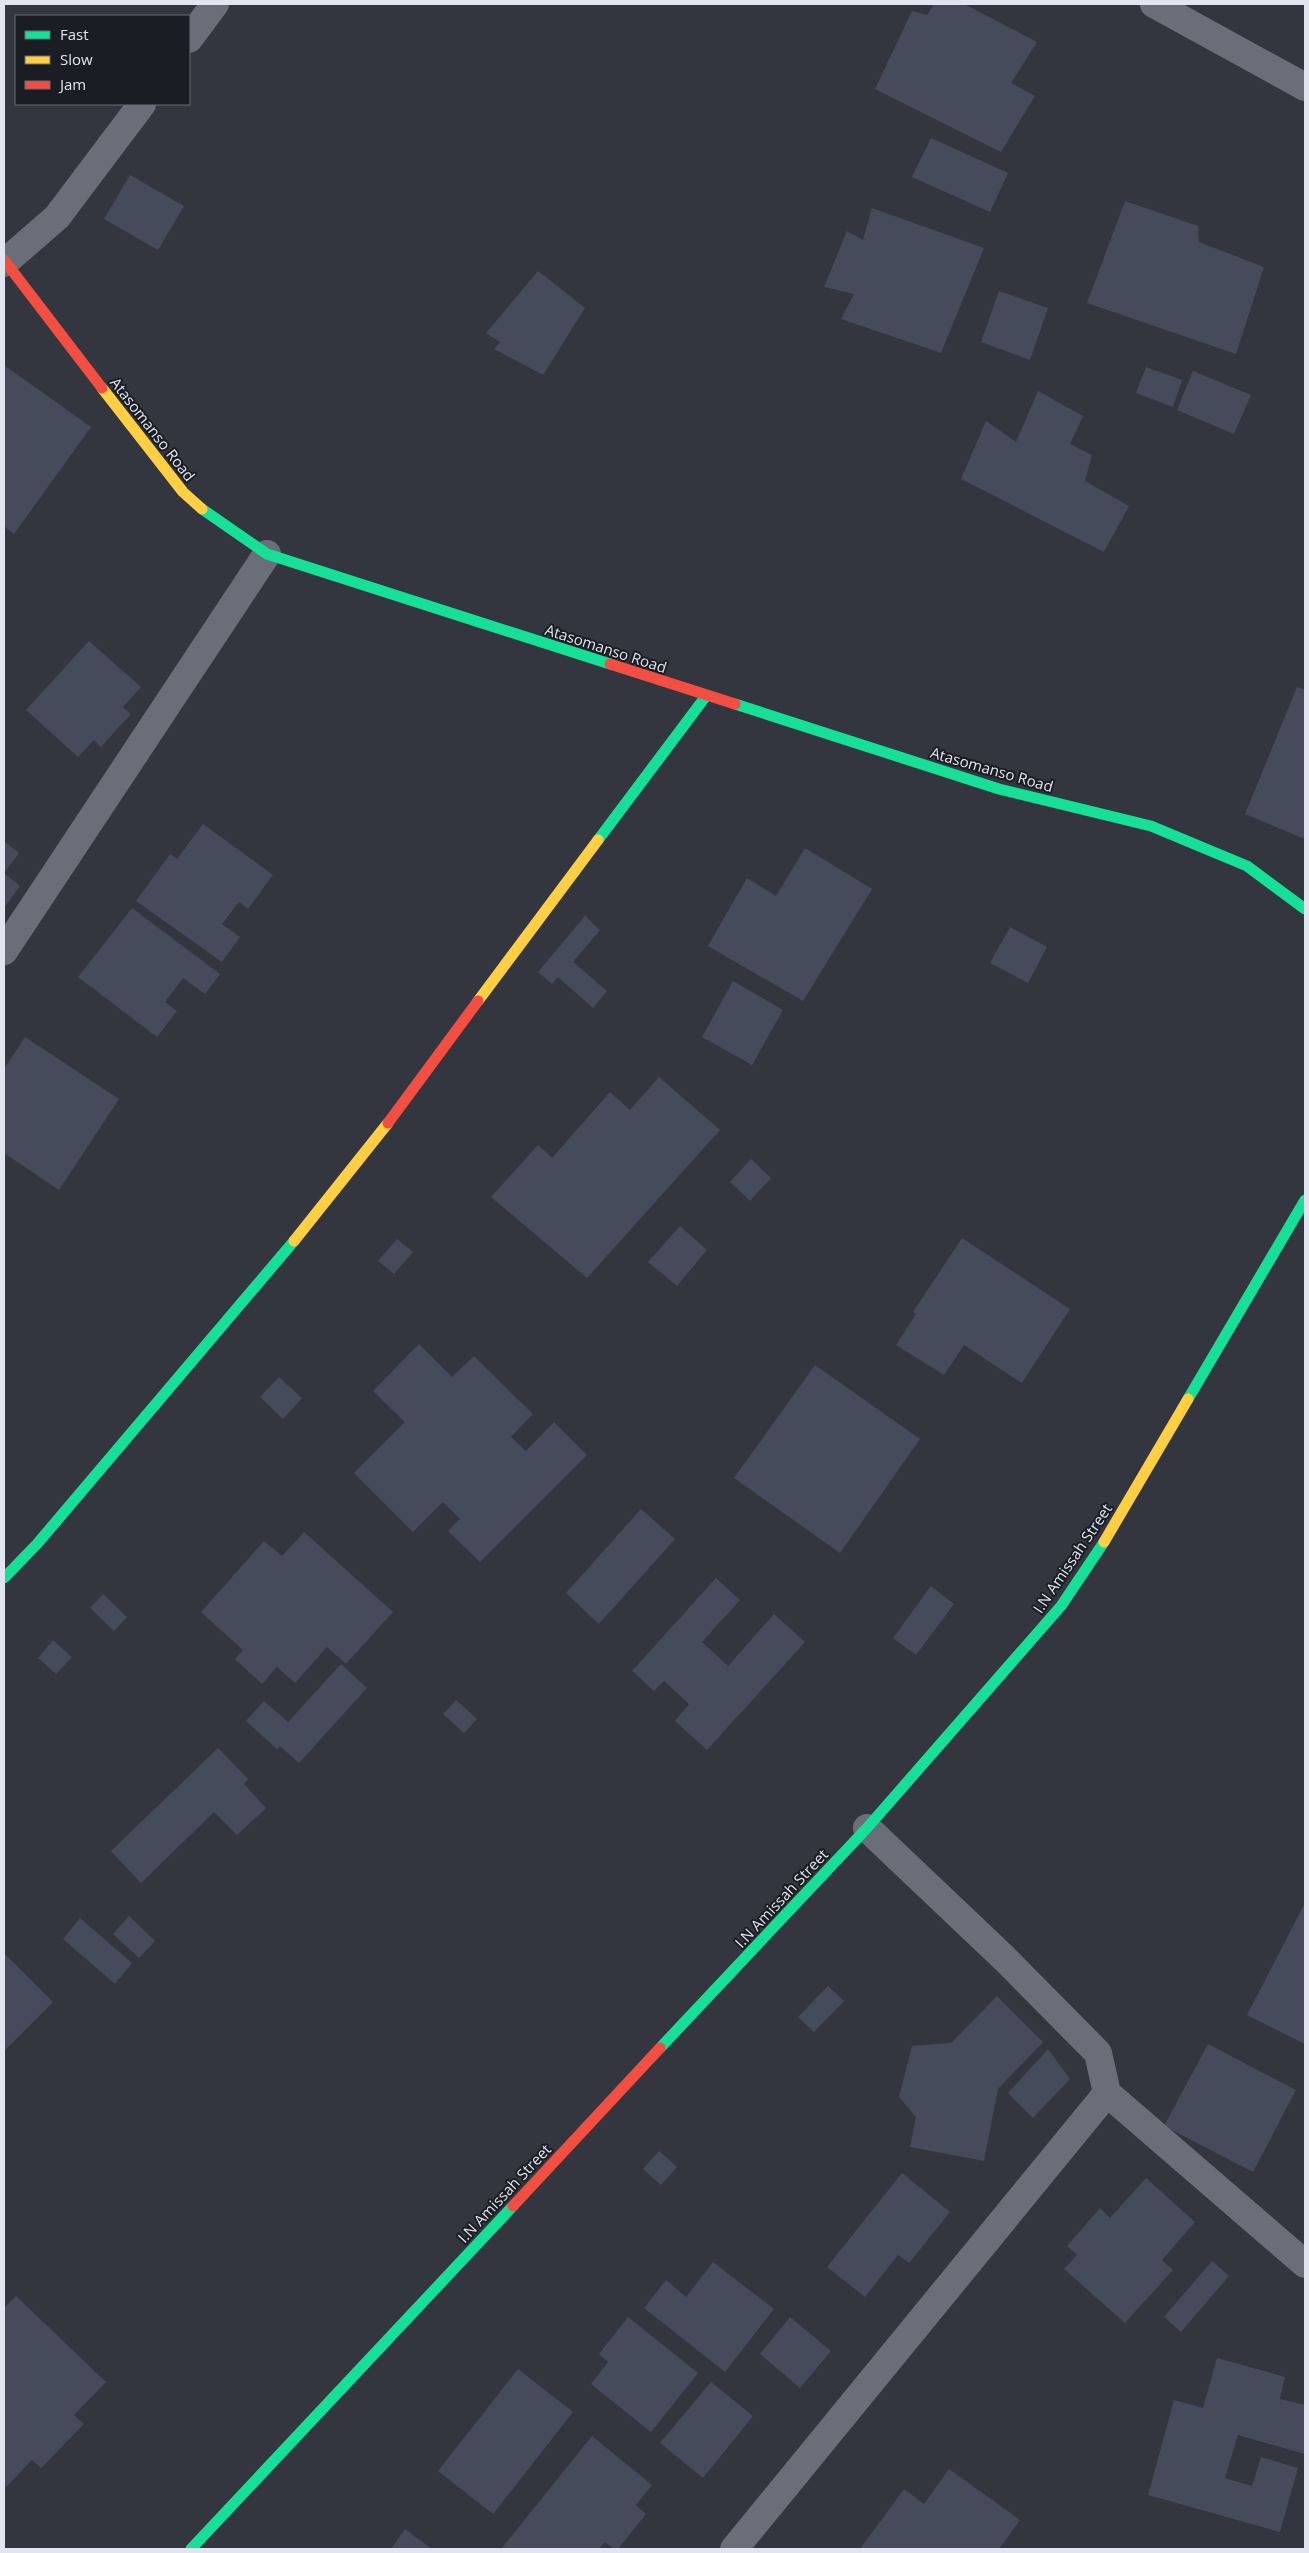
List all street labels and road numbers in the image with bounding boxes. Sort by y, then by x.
street label: Atasomanso Road [106,373,200,485]
street label: Atasomanso Road [543,619,669,677]
street label: Atasomanso Road [928,742,1056,796]
street label: I.N Amissah Street [1028,1499,1116,1617]
street label: I.N Amissah Street [730,1844,832,1952]
street label: I.N Amissah Street [453,2139,555,2247]

